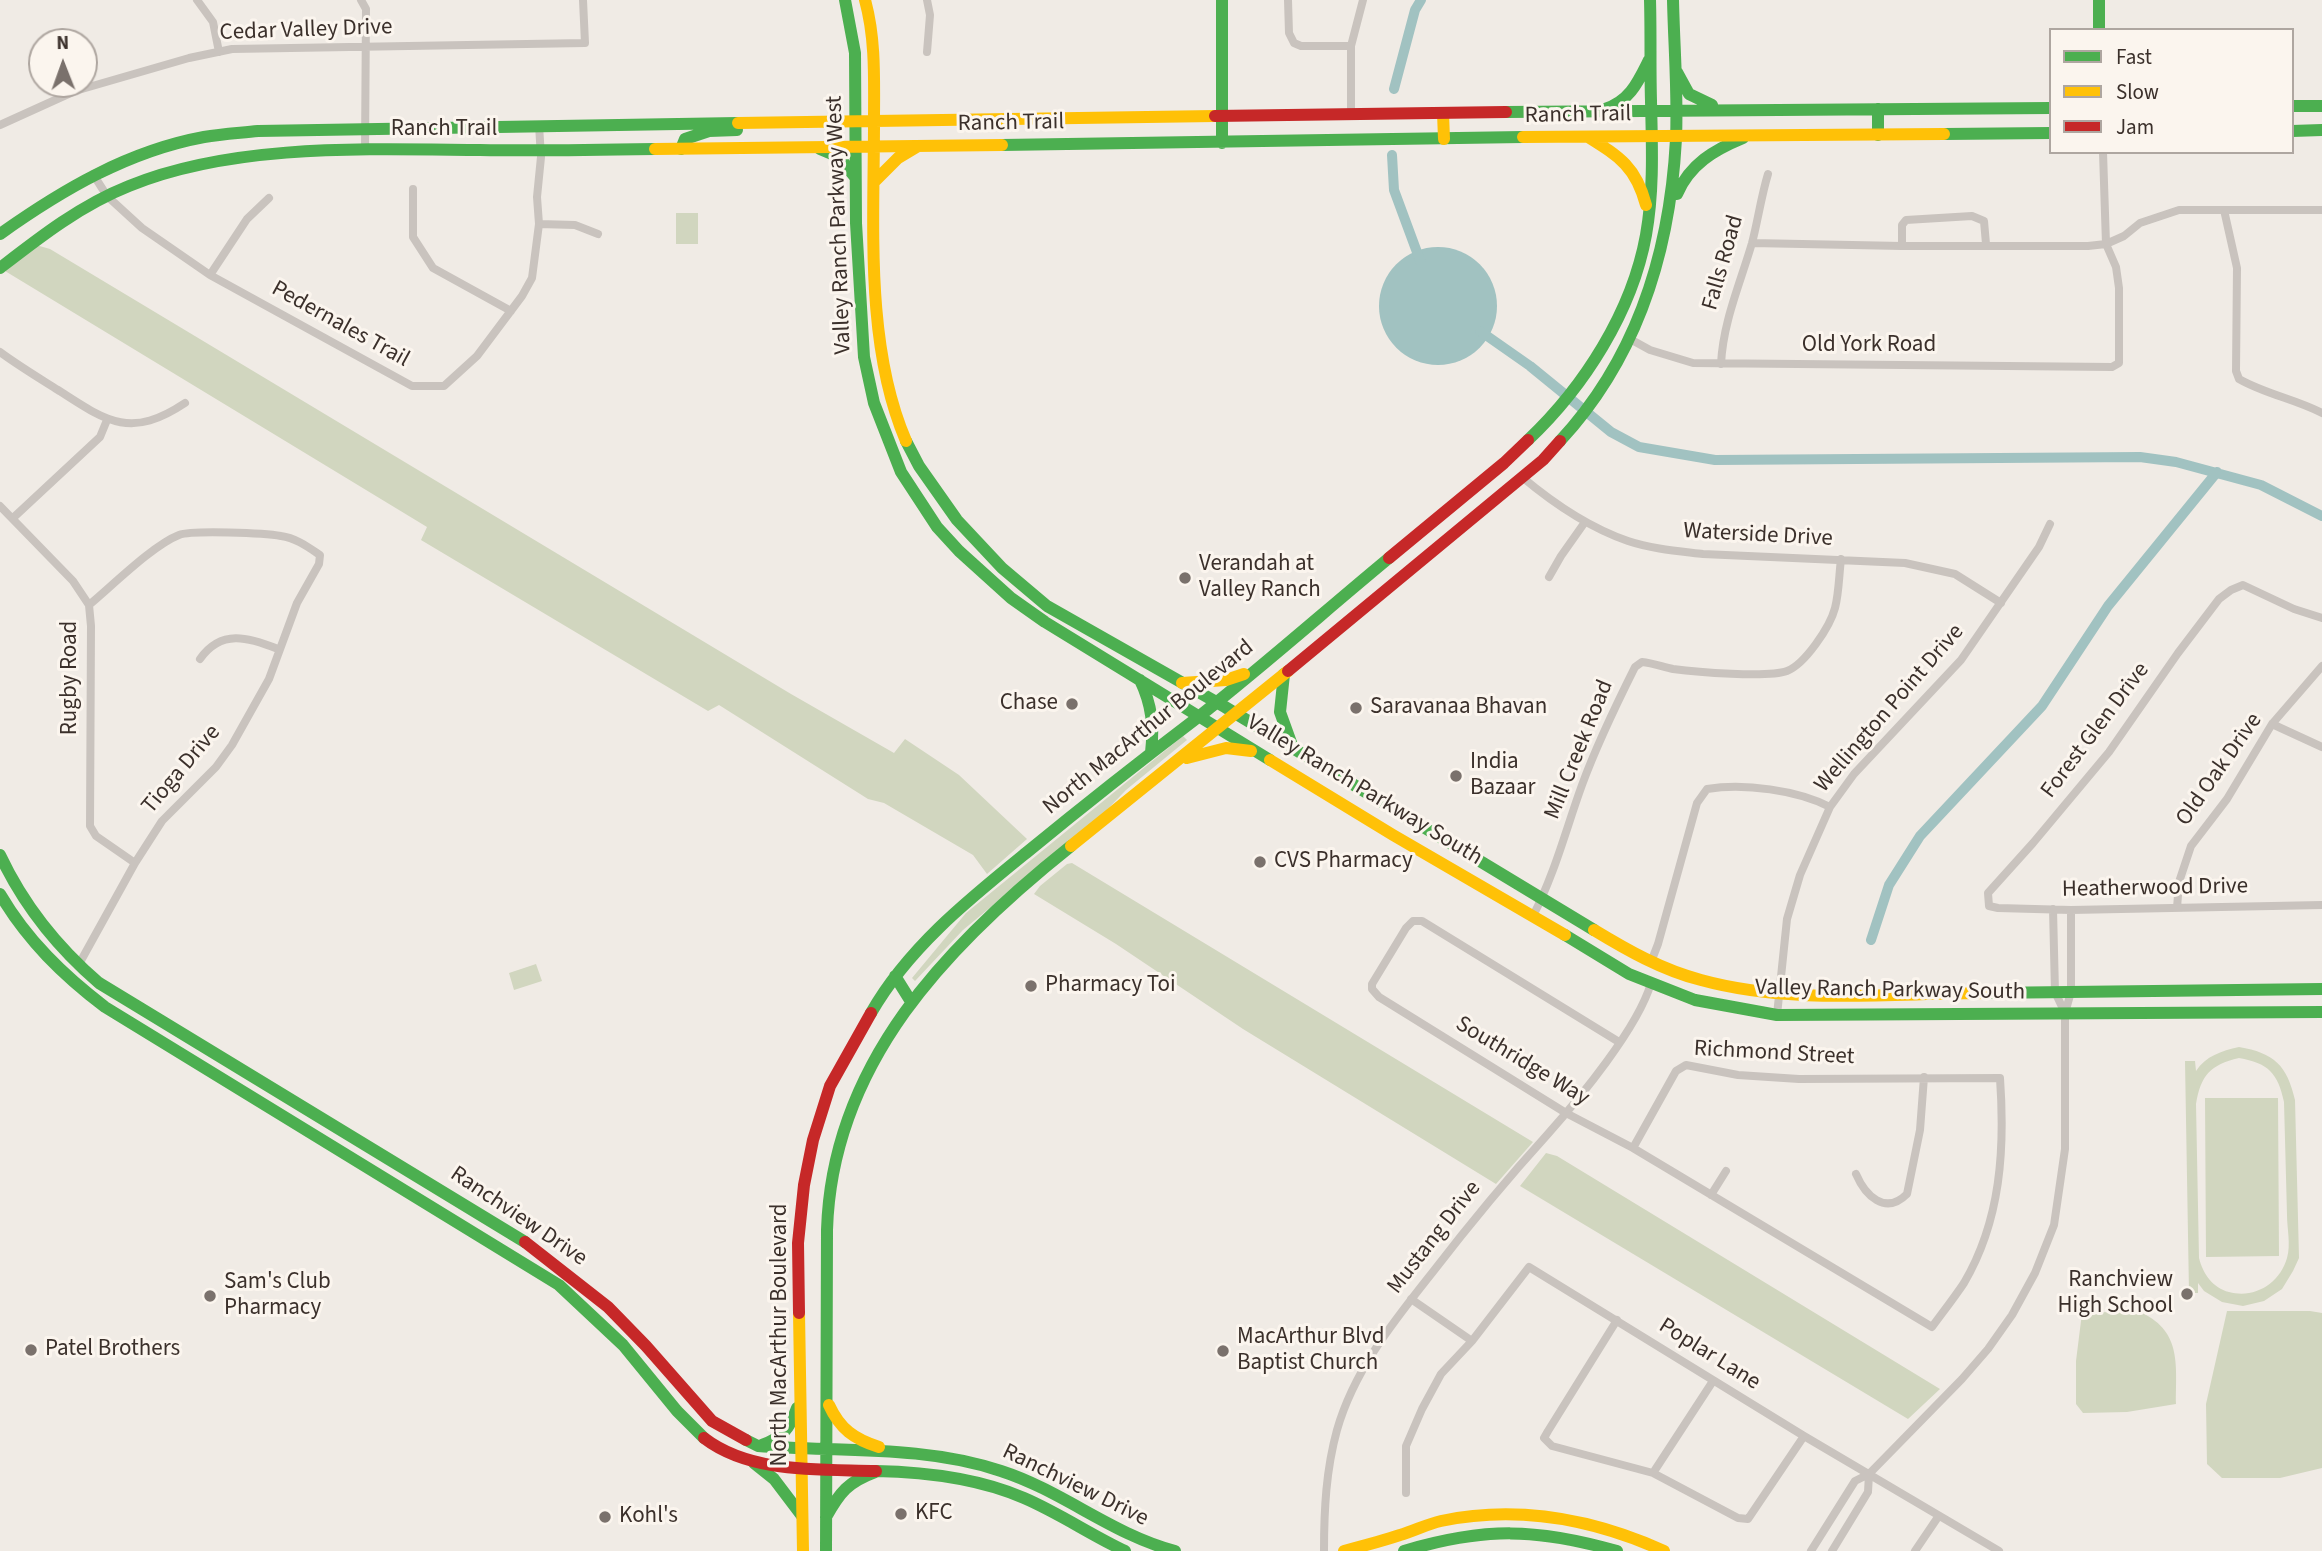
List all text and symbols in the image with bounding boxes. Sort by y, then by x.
street label: Cedar Valley Drive [219,14,393,48]
north arrow [28,28,98,98]
legend [2049,28,2294,154]
text: N [56,30,69,57]
text: Fast [2116,42,2152,72]
text: Slow [2116,77,2159,107]
street label: Valley Ranch Parkway West [822,95,858,355]
street label: Ranch Trail [1524,101,1632,131]
street label: Ranch Trail [957,109,1065,139]
text: Jam [2116,112,2154,142]
street label: Ranch Trail [391,116,497,144]
street label: Falls Road [1697,212,1751,314]
street label: Pedernales Trail [266,276,414,374]
street label: Old York Road [1802,332,1936,360]
street label: Waterside Drive [1683,518,1833,554]
place label: Verandah at Valley Ranch [1199,551,1321,605]
marker: Verandah at Valley Ranch [1177,570,1193,586]
street label: Wellington Point Drive [1810,619,1970,799]
street label: Rugby Road [57,621,85,735]
street label: North MacArthur Boulevard [1038,634,1260,822]
street label: Forest Glen Drive [2036,658,2156,804]
street label: Mill Creek Road [1540,676,1620,824]
place label: Chase [1000,690,1058,718]
place label: Saravanaa Bhavan [1370,694,1547,722]
marker: Chase [1064,696,1080,712]
marker: Saravanaa Bhavan [1348,700,1364,716]
street label: Old Oak Drive [2171,708,2269,832]
street label: Valley Ranch Parkway South [1241,710,1487,872]
street label: Tioga Drive [137,720,227,820]
place label: India Bazaar [1470,749,1536,803]
marker: India Bazaar [1448,768,1464,784]
place label: CVS Pharmacy [1274,848,1413,876]
marker: CVS Pharmacy [1252,854,1268,870]
street label: Heatherwood Drive [2062,874,2248,904]
place label: Pharmacy Toi [1045,972,1176,1000]
street label: Valley Ranch Parkway South [1755,975,2025,1007]
marker: Pharmacy Toi [1023,978,1039,994]
street label: Southridge Way [1450,1011,1594,1113]
street label: Richmond Street [1693,1036,1855,1072]
street label: Ranchview Drive [444,1161,592,1273]
street label: Mustang Drive [1382,1176,1488,1300]
street label: North MacArthur Boulevard [767,1203,795,1467]
place label: Ranchview High School [2058,1267,2173,1321]
place label: Sam's Club Pharmacy [224,1269,331,1323]
marker: Ranchview High School [2179,1286,2195,1302]
marker: Sam's Club Pharmacy [202,1288,218,1304]
street label: Poplar Lane [1653,1313,1765,1397]
place label: MacArthur Blvd Baptist Church [1237,1324,1384,1378]
place label: Patel Brothers [45,1336,180,1364]
marker: Patel Brothers [23,1342,39,1358]
marker: MacArthur Blvd Baptist Church [1215,1343,1231,1359]
street label: Ranchview Drive [997,1439,1153,1533]
place label: KFC [915,1500,953,1528]
place label: Kohl's [619,1503,678,1531]
marker: KFC [893,1506,909,1522]
marker: Kohl's [597,1509,613,1525]

